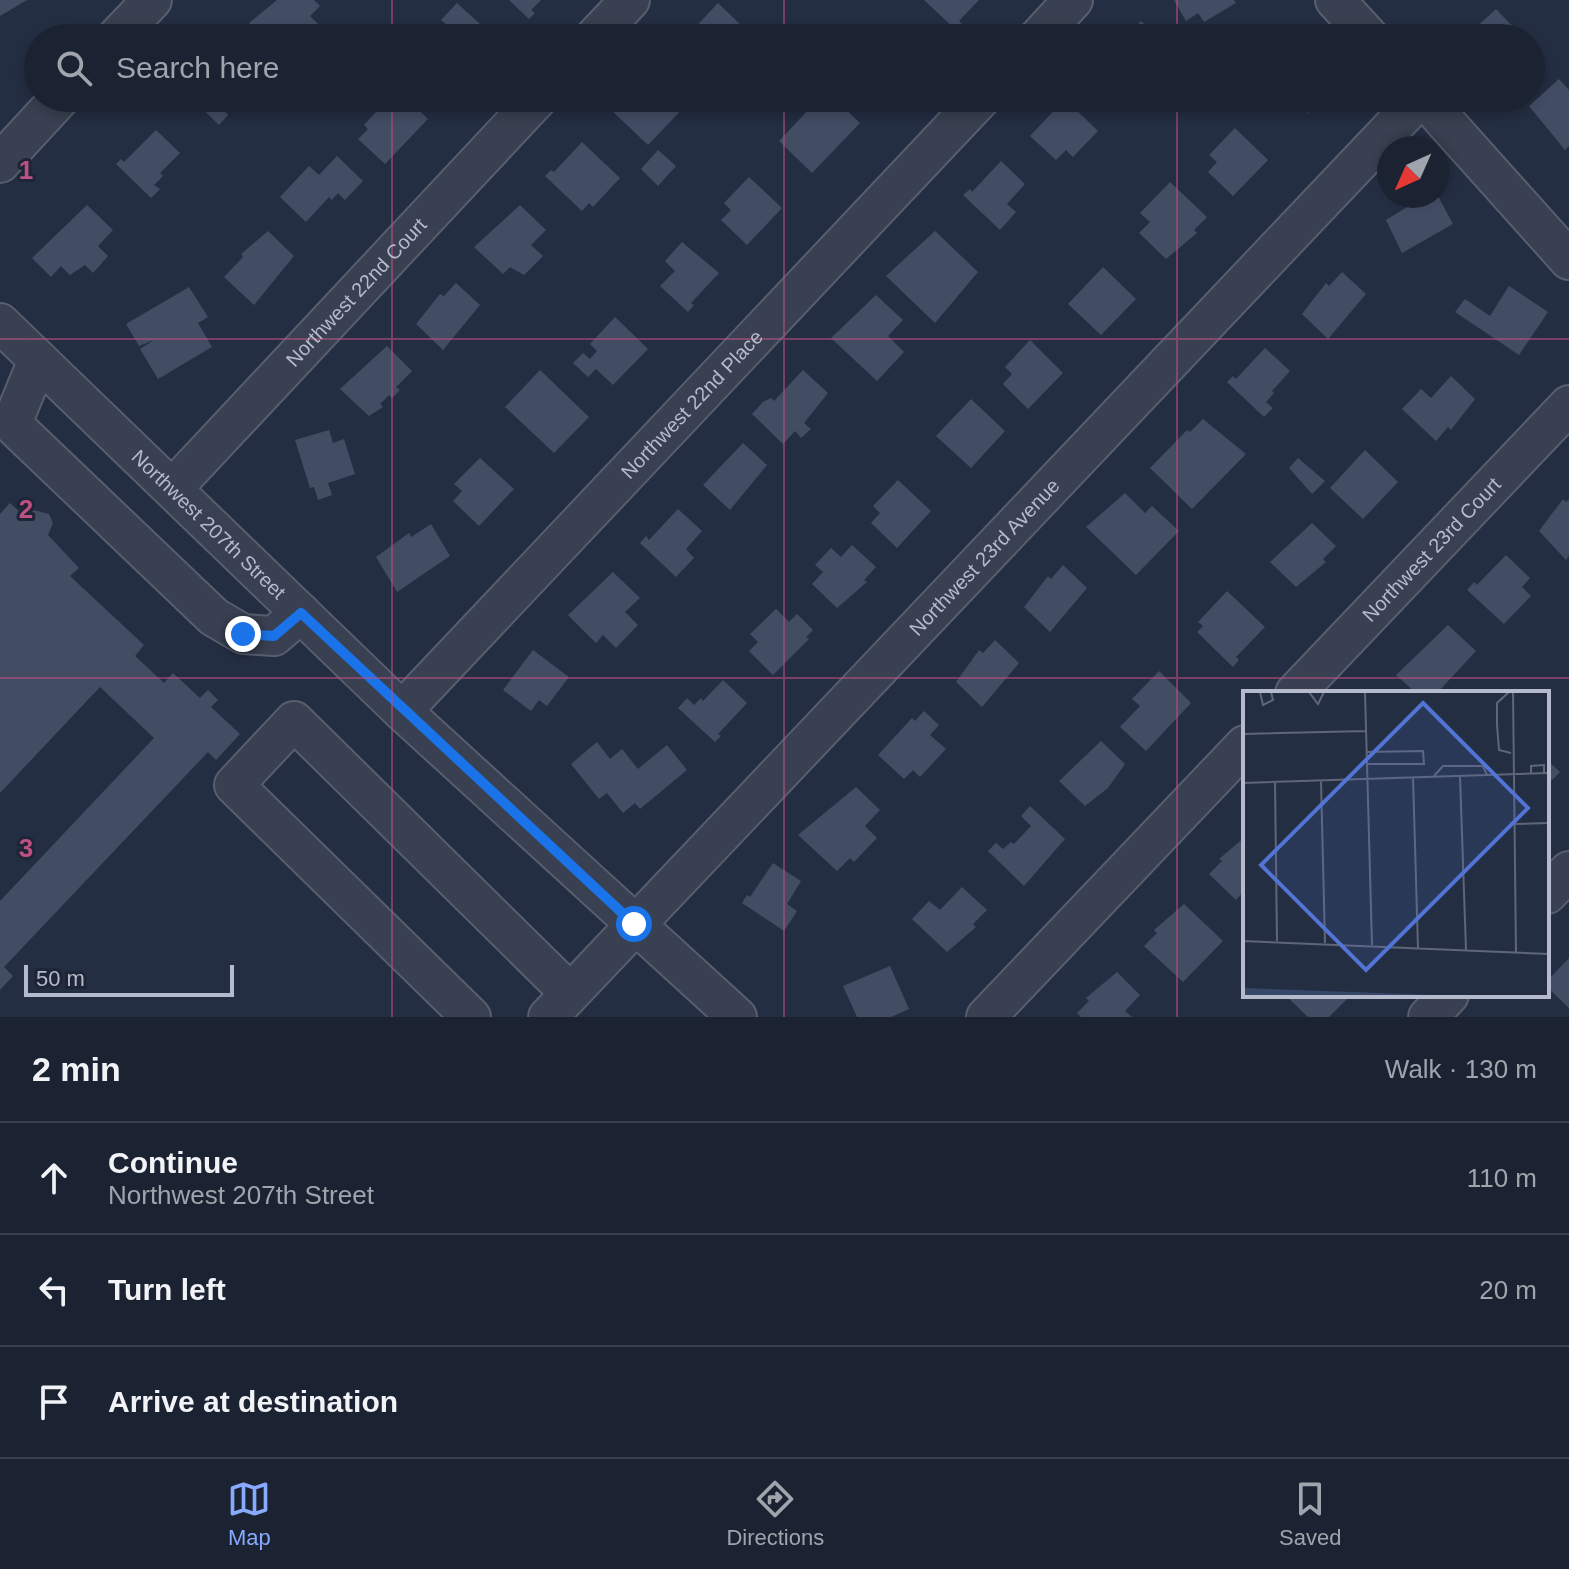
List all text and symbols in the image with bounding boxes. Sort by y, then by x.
search box [24,24,1545,112]
icon: search [52,46,96,90]
text: Search here [116,51,279,84]
north arrow [1377,136,1449,208]
text: 1 [19,155,33,185]
street label: Northwest 22nd Court [282,213,431,371]
street label: Northwest 22nd Place [617,326,767,483]
street label: Northwest 207th Street [127,445,290,604]
street label: Northwest 23rd Court [1358,473,1505,626]
street label: Northwest 23rd Avenue [905,474,1064,640]
text: 2 [19,494,33,524]
route end [225,616,261,652]
inset map [1243,691,1549,997]
text: 3 [19,833,33,863]
route start [616,906,652,942]
scale bar [24,961,234,997]
text: 50 m [36,966,85,991]
text: 2 min [32,1050,121,1088]
text: Walk · 130 m [1385,1054,1537,1084]
text: Continue [108,1146,238,1179]
icon: ahead [32,1156,76,1200]
text: 110 m [1467,1163,1537,1193]
text: Northwest 207th Street [108,1180,374,1210]
icon: left [32,1268,76,1312]
text: Turn left [108,1273,226,1306]
text: 20 m [1479,1275,1537,1305]
icon: arrive [32,1380,76,1424]
text: Arrive at destination [108,1385,398,1418]
tab: Map [227,1477,271,1551]
tab: Directions [726,1477,824,1551]
tab: Saved [1279,1477,1342,1551]

